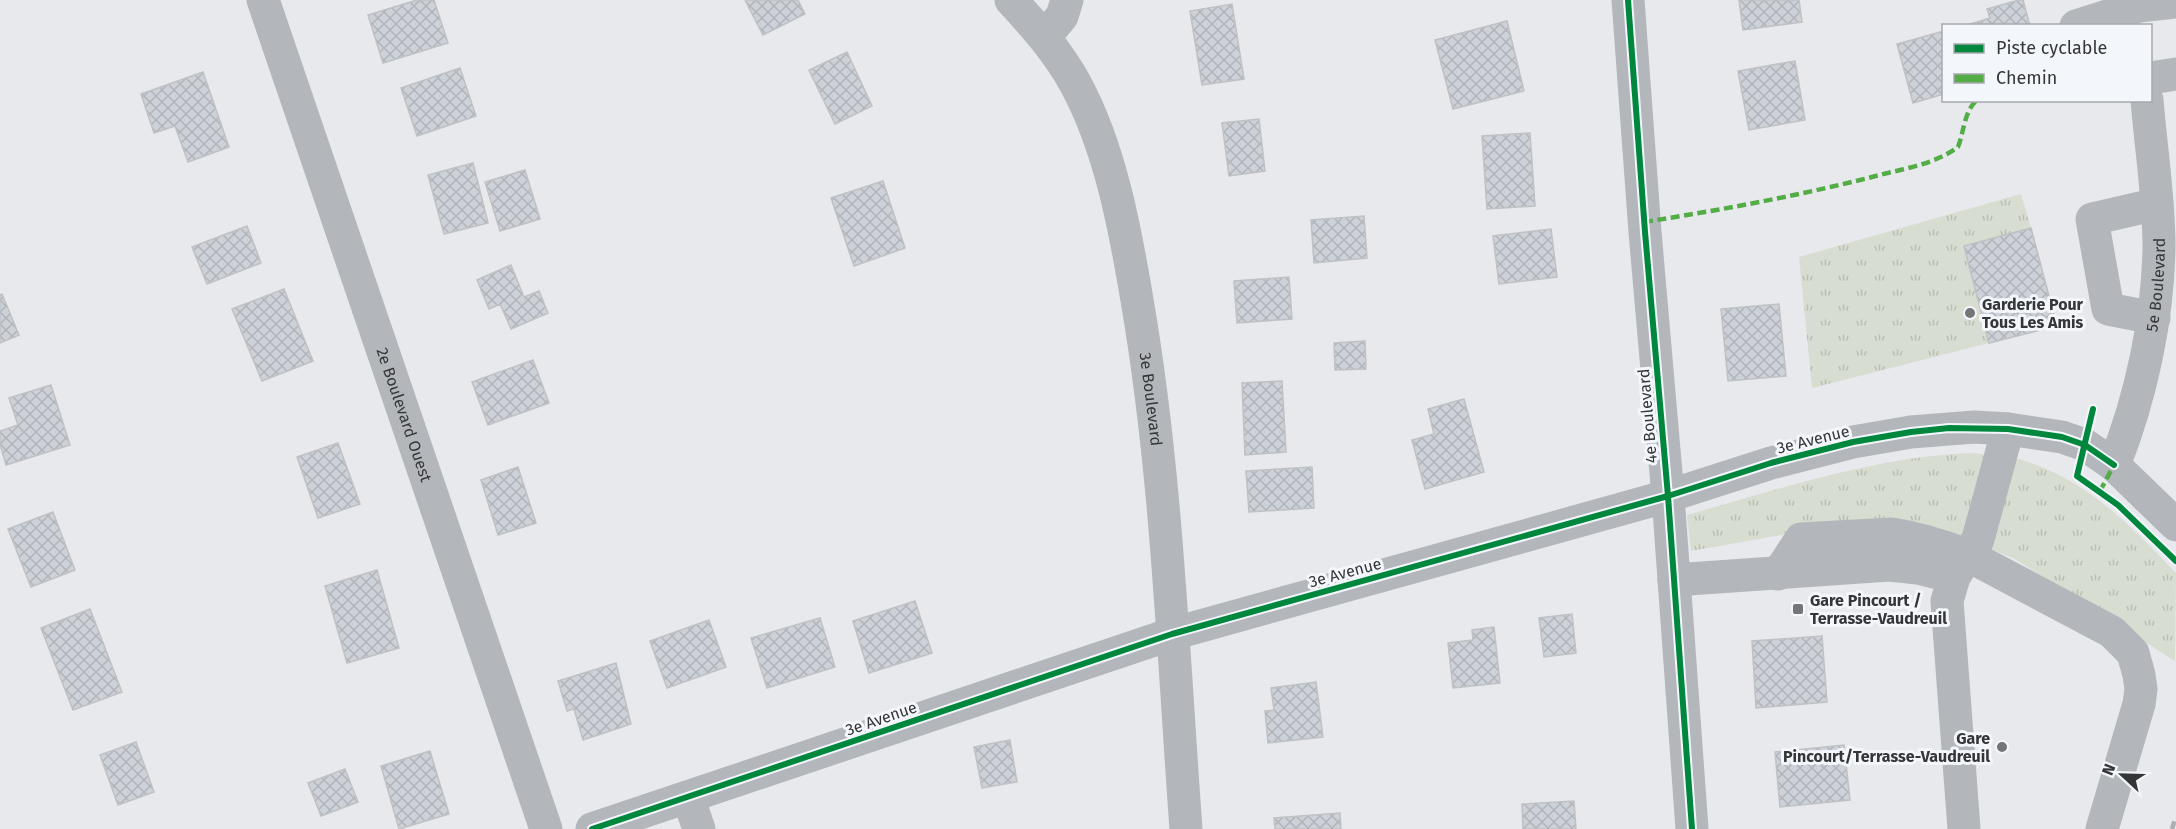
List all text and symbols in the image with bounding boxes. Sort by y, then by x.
legend [1942,24,2152,102]
text: Piste cyclable [1996,37,2107,59]
text: Chemin [1996,67,2057,89]
street label: 5e Boulevard [2142,238,2169,333]
place label: Garderie Pour Tous Les Amis [1982,295,2084,332]
marker: Garderie Pour Tous Les Amis [1963,306,1977,320]
street label: 2e Boulevard Ouest [372,345,436,484]
street label: 3e Boulevard [1135,351,1166,447]
street label: 4e Boulevard [1634,368,1661,464]
street label: 3e Avenue [1775,421,1851,458]
street label: 3e Avenue [1307,554,1383,591]
place label: Gare Pincourt / Terrasse-Vaudreuil [1810,591,1947,628]
marker: Gare Pincourt / Terrasse-Vaudreuil [1791,602,1805,616]
street label: 3e Avenue [843,697,919,740]
place label: Gare Pincourt/Terrasse-Vaudreuil [1783,729,1990,766]
marker: Gare Pincourt/Terrasse-Vaudreuil [1995,740,2009,754]
north arrow [2092,745,2152,805]
text: N [2098,761,2119,778]

